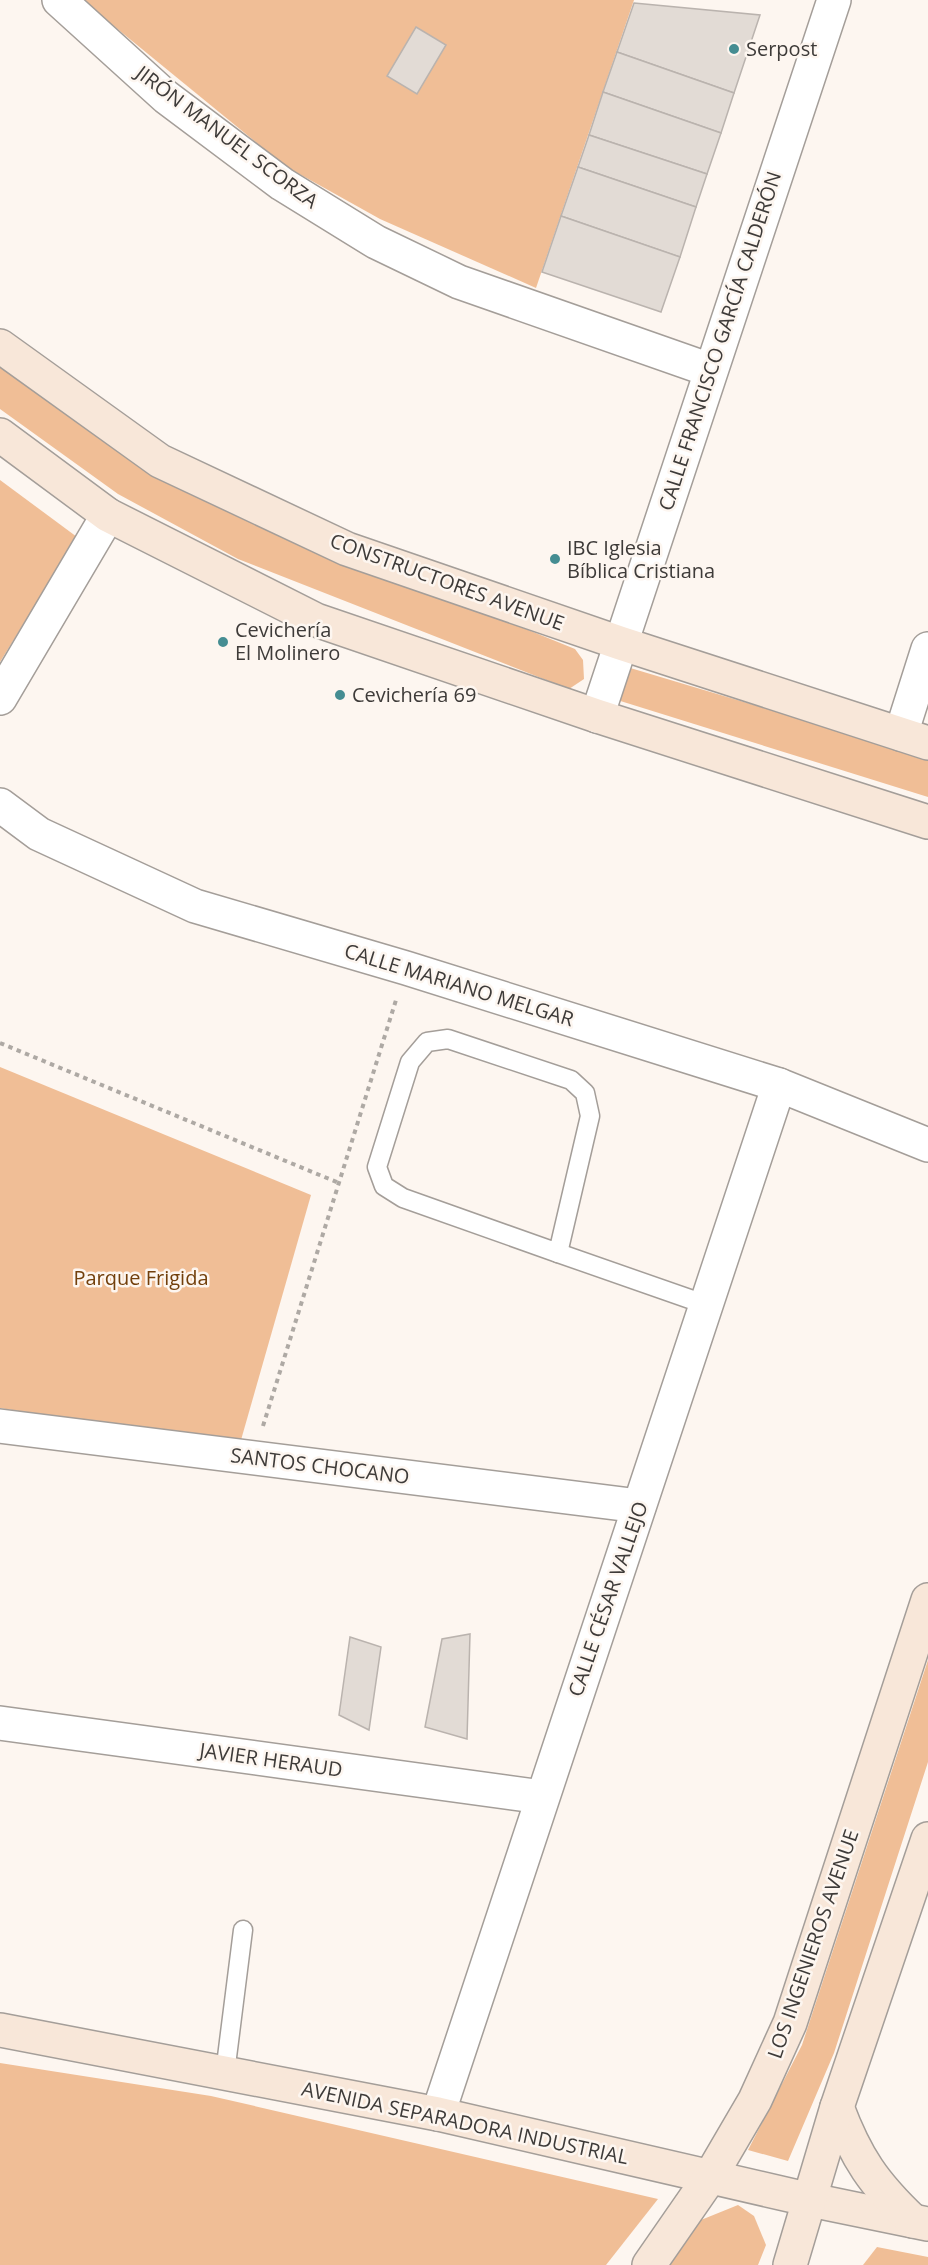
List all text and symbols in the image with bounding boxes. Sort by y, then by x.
place label: Serpost [746,35,817,62]
marker: Serpost [727,42,741,56]
street label: JIRÓN MANUEL SCORZA [129,58,324,214]
street label: CALLE FRANCISCO GARCÍA CALDERÓN [652,168,787,514]
street label: CONSTRUCTORES AVENUE [326,527,568,637]
place label: IBC Iglesia Bíblica Cristiana [567,534,715,584]
marker: IBC Iglesia Bíblica Cristiana [548,552,562,566]
place label: Cevichería El Molinero [235,616,340,666]
marker: Cevichería El Molinero [216,635,230,649]
place label: Cevichería 69 [352,681,476,708]
marker: Cevichería 69 [333,688,347,702]
street label: CALLE MARIANO MELGAR [341,937,578,1032]
park label: Parque Frigida [73,1264,209,1291]
street label: SANTOS CHOCANO [229,1441,411,1490]
street label: CALLE CÉSAR VALLEJO [561,1498,654,1700]
street label: JAVIER HERAUD [196,1736,344,1783]
street label: LOS INGENIEROS AVENUE [761,1826,864,2062]
street label: AVENIDA SEPARADORA INDUSTRIAL [299,2075,631,2170]

